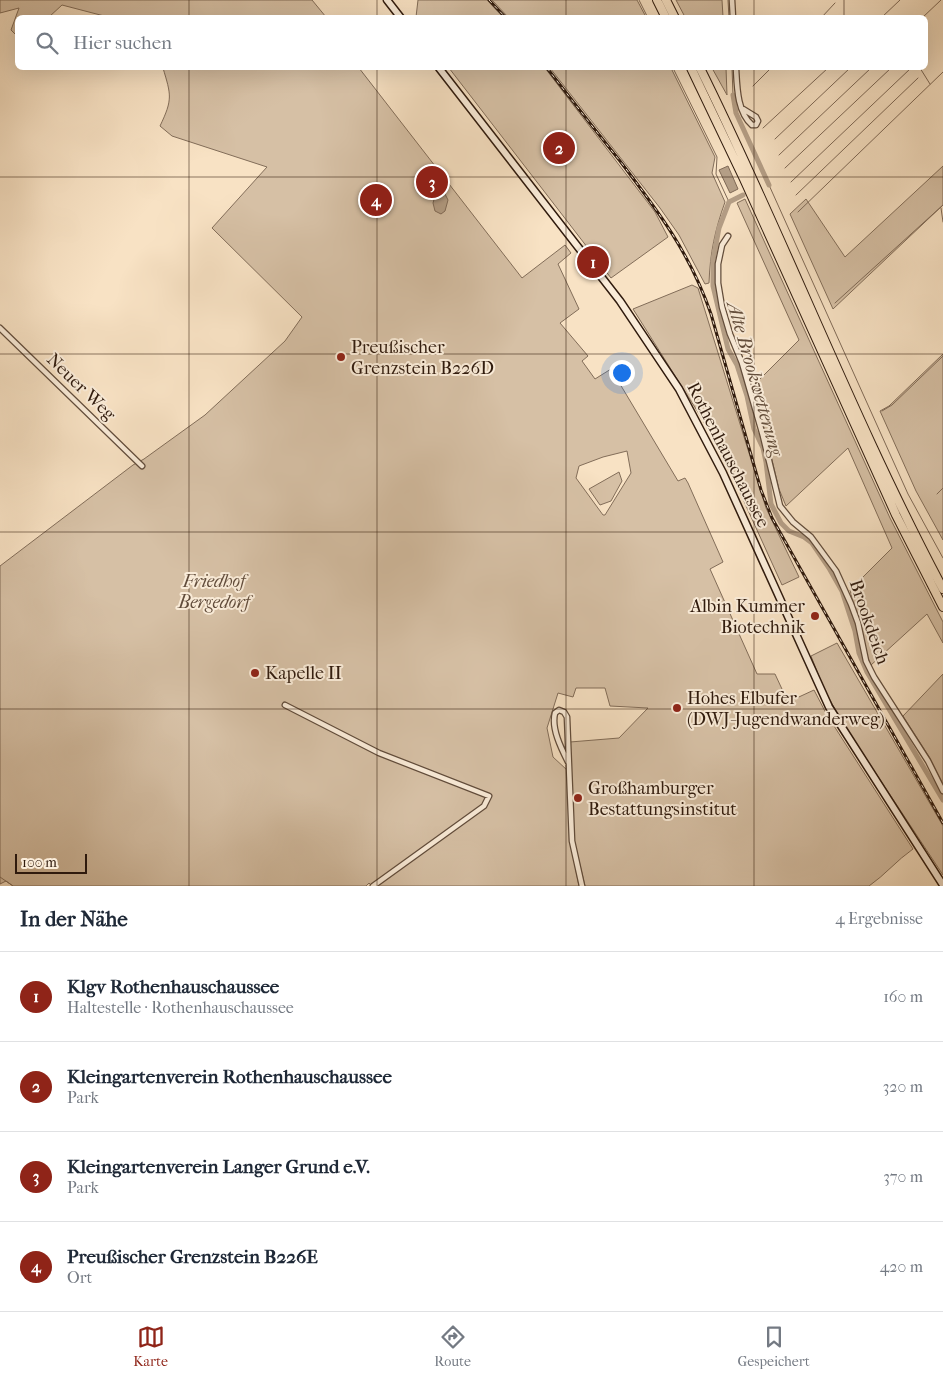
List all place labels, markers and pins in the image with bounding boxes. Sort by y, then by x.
pin: 2 [543,129,575,167]
pin: 3 [416,163,448,201]
pin: 4 [360,181,392,219]
pin: 1 [577,243,609,281]
place label: Preußischer Grenzstein B226D [351,337,494,379]
marker: Preußischer Grenzstein B226D [335,351,347,363]
place label: Albin Kummer Biotechnik [689,596,806,638]
marker: Albin Kummer Biotechnik [809,610,821,622]
place label: Kapelle II [265,663,342,684]
marker: Kapelle II [249,667,261,679]
place label: Hohes Elbufer (DWJ-Jugendwanderweg) [687,688,885,730]
marker: Hohes Elbufer (DWJ-Jugendwanderweg) [671,702,683,714]
place label: Großhamburger Bestattungsinstitut [588,778,737,820]
marker: Großhamburger Bestattungsinstitut [572,792,584,804]

